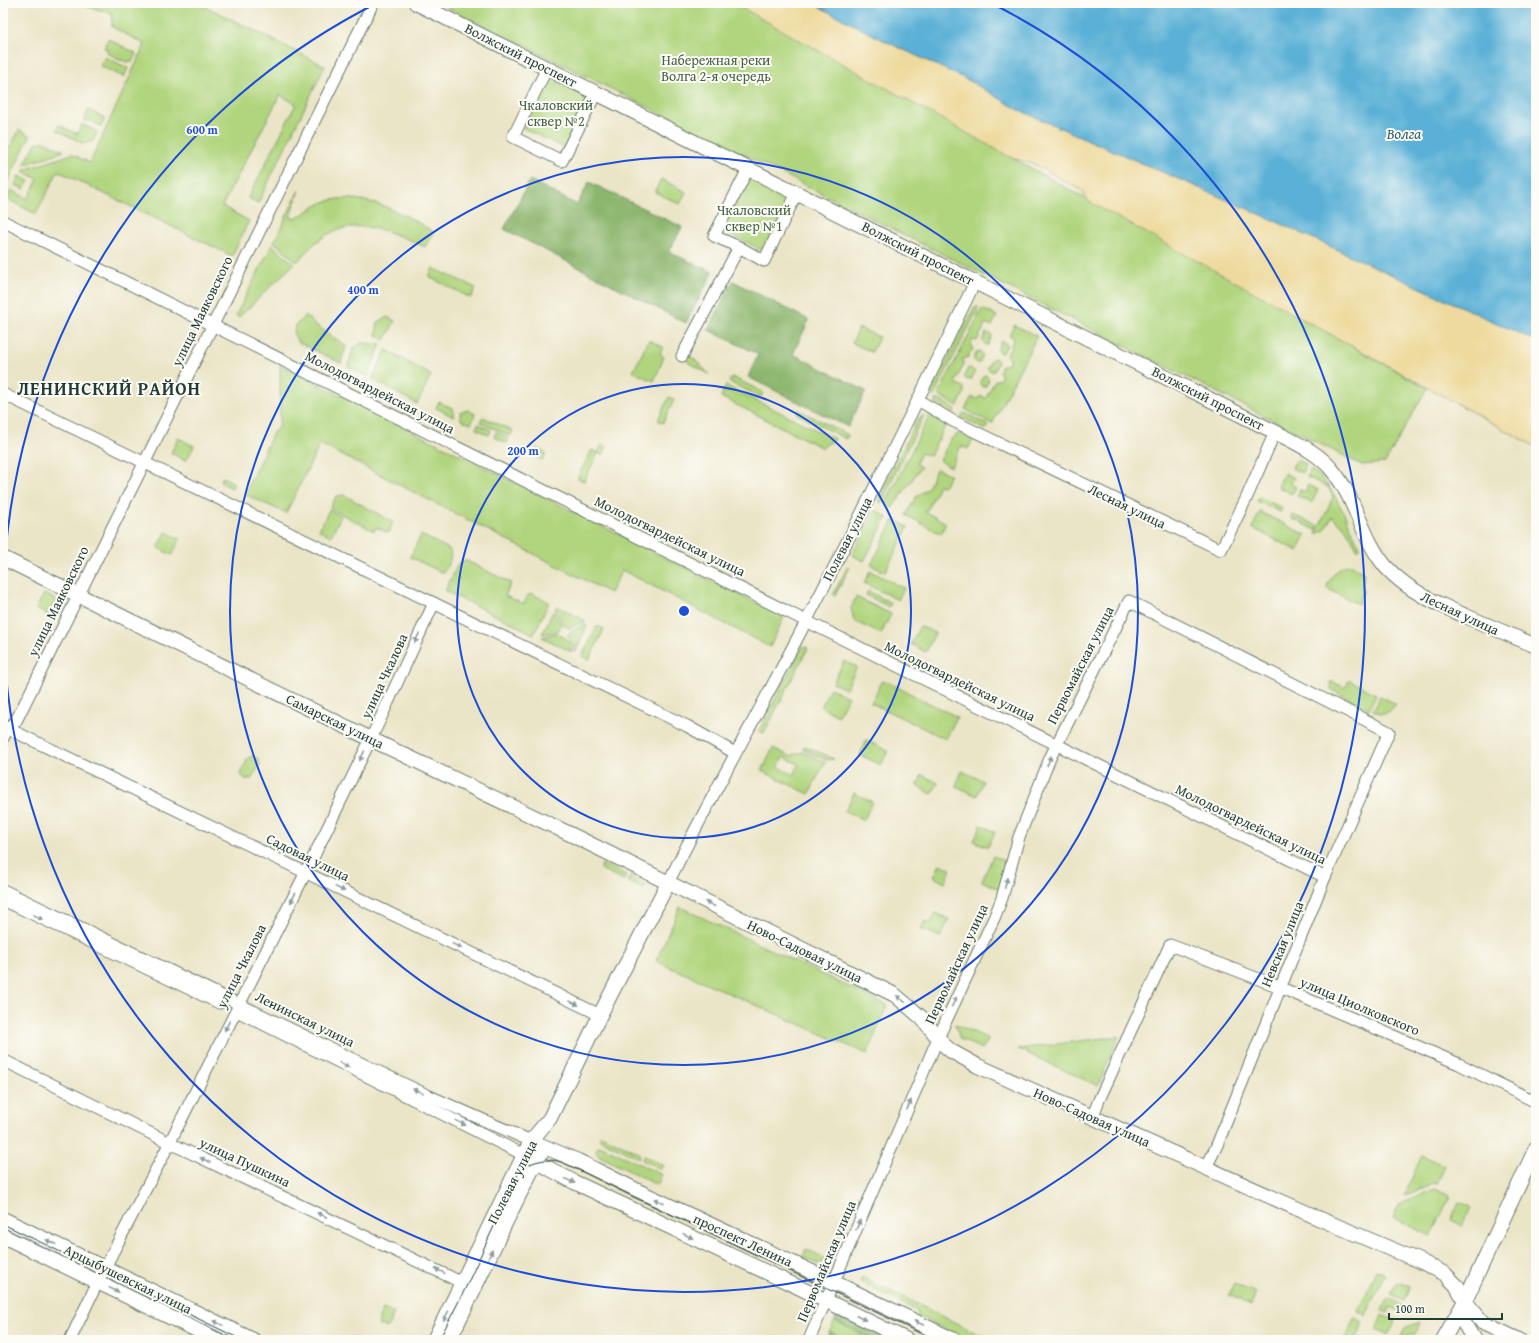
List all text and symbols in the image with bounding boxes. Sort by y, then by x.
street label: Волжский проспект [461,18,581,92]
park label: Набережная реки Волга 2-я очередь [661,50,771,86]
park label: Чкаловский сквер №2 [519,95,593,131]
text: 600 m [186,121,219,138]
water label: Волга [1386,123,1421,144]
park label: Чкаловский сквер №1 [717,200,791,236]
street label: Волжский проспект [858,216,978,290]
street label: улица Маяковского [166,252,237,371]
text: 400 m [347,281,380,298]
street label: Молодогвардейская улица [302,346,459,439]
street label: Волжский проспект [1148,361,1268,435]
district label: ЛЕНИНСКИЙ РАЙОН [17,375,201,402]
text: 200 m [507,442,540,459]
street label: Лесная улица [1085,479,1170,534]
street label: Молодогвардейская улица [591,491,749,581]
street label: Полевая улица [817,493,877,584]
street label: улица Маяковского [22,542,93,661]
street label: Лесная улица [1418,586,1503,640]
street label: Первомайская улица [1042,602,1119,728]
centre of rings [677,604,691,618]
street label: улица Чкалова [355,630,413,723]
one-way arrow [414,633,420,644]
street label: Молодогвардейская улица [881,636,1039,726]
street label: Самарская улица [283,689,388,754]
one-way arrow [359,751,365,762]
one-way arrow [1046,755,1052,766]
street label: Молодогвардейская улица [1172,779,1330,869]
street label: Садовая улица [263,828,353,886]
one-way arrow [1003,877,1009,889]
one-way arrow [334,886,346,892]
one-way arrow [289,892,296,904]
street label: Невская улица [1256,898,1308,990]
street label: Первомайская улица [919,900,993,1027]
one-way arrow [704,901,716,907]
one-way arrow [32,914,44,920]
street label: Ново-Садовая улица [744,914,866,988]
street label: улица Чкалова [211,920,271,1012]
one-way arrow [451,943,463,949]
street label: улица Циолковского [1296,971,1423,1040]
street label: Ленинская улица [252,986,358,1052]
one-way arrow [896,995,907,1004]
one-way arrow [951,997,957,1008]
one-way arrow [568,1000,580,1006]
one-way arrow [224,1021,231,1032]
one-way arrow [339,1061,350,1068]
street label: Ново-Садовая улица [1031,1082,1154,1152]
one-way arrow [413,1088,424,1094]
one-way arrow [906,1099,912,1111]
one-way arrow [455,1120,466,1126]
street label: улица Пушкина [195,1132,294,1192]
street label: Полевая улица [482,1136,542,1227]
one-way arrow [199,1157,211,1163]
one-way arrow [565,1178,576,1184]
street label: Первомайская улица [791,1197,861,1325]
one-way arrow [653,1198,665,1204]
street label: проспект Ленина [690,1208,796,1272]
one-way arrow [317,1212,328,1218]
one-way arrow [856,1218,862,1230]
one-way arrow [683,1233,694,1239]
one-way arrow [45,1238,56,1245]
street label: Арцыбушевская улица [61,1239,196,1319]
one-way arrow [487,1249,493,1260]
one-way arrow [434,1268,446,1274]
one-way arrow [108,1287,119,1293]
scale bar [1389,1295,1502,1321]
text: 100 m [1395,1300,1425,1317]
one-way arrow [442,1310,449,1322]
one-way arrow [855,1315,867,1321]
one-way arrow [212,1320,223,1326]
one-way arrow [913,1320,924,1326]

